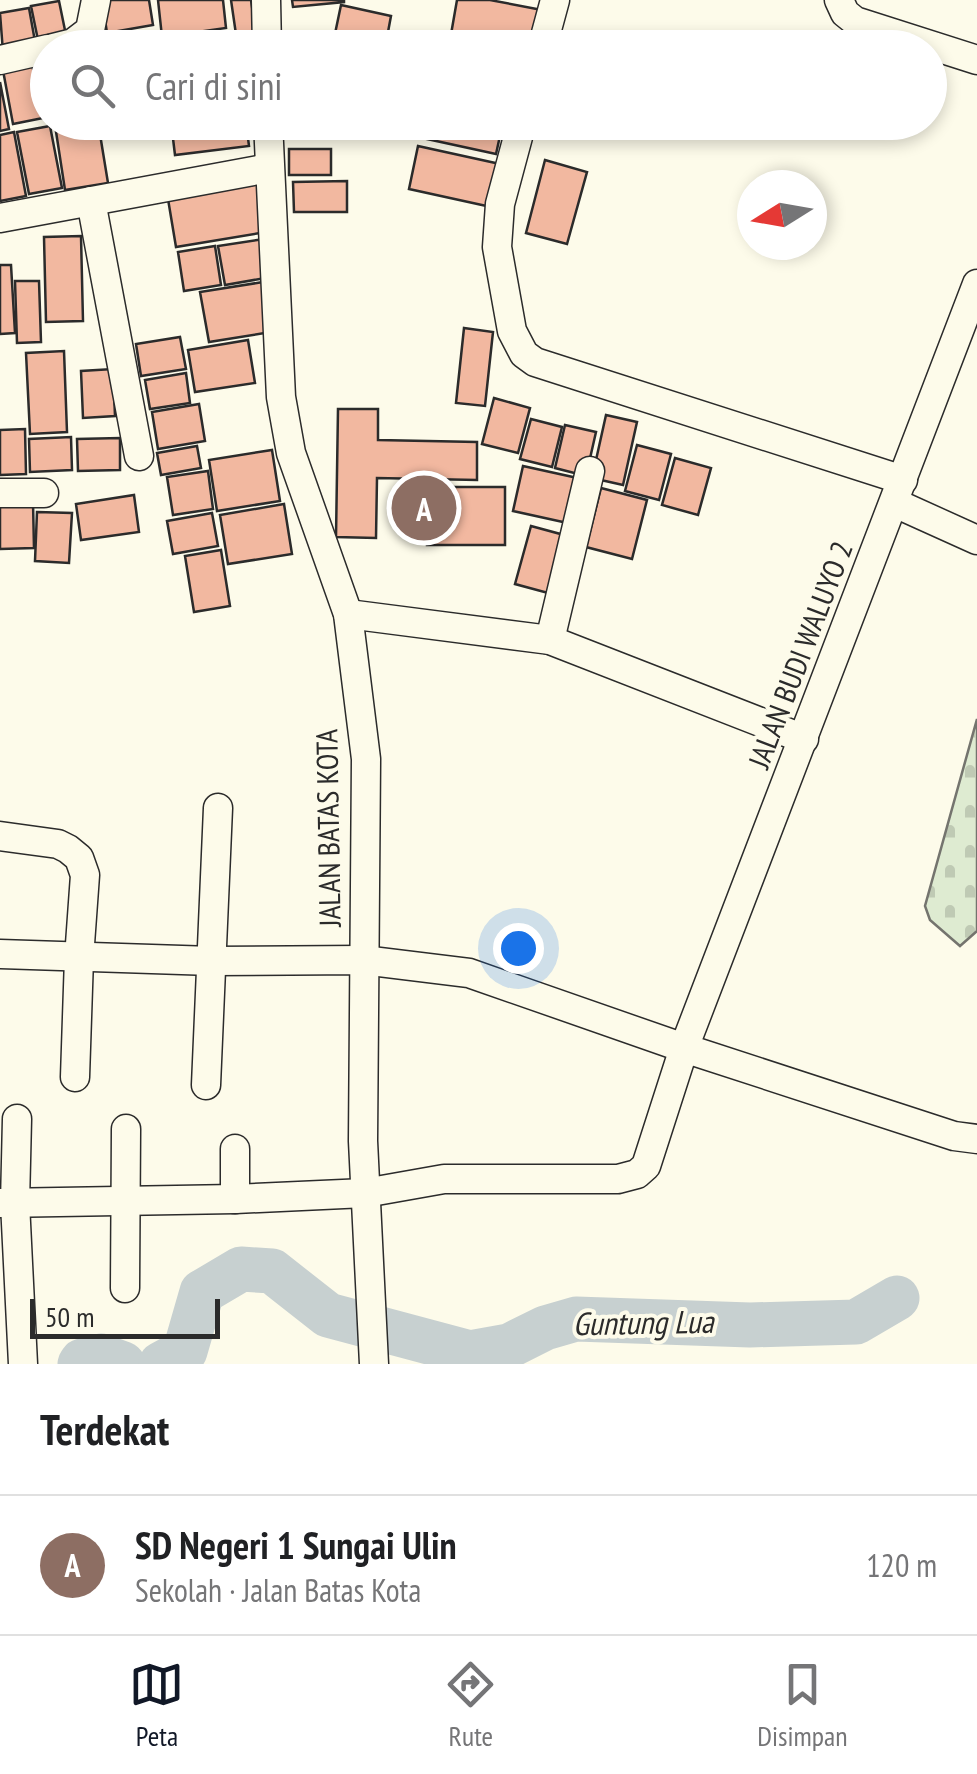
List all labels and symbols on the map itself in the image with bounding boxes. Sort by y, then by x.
north arrow [737,170,827,260]
pin: A [392,470,456,546]
street label: JALAN BUDI WALUYO 2 [738,536,861,774]
street label: JALAN BATAS KOTA [306,728,349,928]
your location [493,923,544,974]
scale bar [30,1294,220,1338]
water label: Guntung Lua [572,1300,716,1344]

